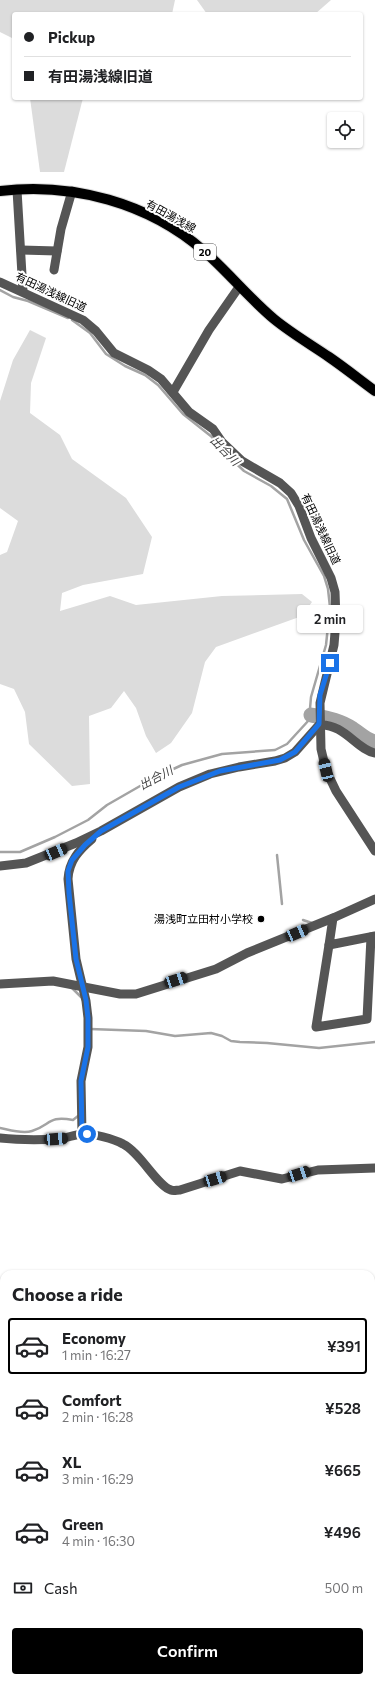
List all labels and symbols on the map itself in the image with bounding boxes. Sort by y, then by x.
street label: 有田湯浅線 [144,197,198,235]
road number: 20 [194,244,216,260]
street label: 有田湯浅線旧道 [14,269,89,314]
water label: 出合川 [208,432,245,470]
street label: 有田湯浅線旧道 [299,491,344,566]
callout: 2 min [297,605,363,633]
route end [321,654,339,672]
car [317,757,335,783]
water label: 出合川 [136,762,176,792]
car [43,842,69,862]
place label: 湯浅町立田村小学校 [154,912,253,925]
marker: 湯浅町立田村小学校 [256,914,266,924]
car [284,923,310,943]
car [163,971,189,989]
route start [78,1125,96,1143]
car [44,1132,68,1146]
car [286,1165,312,1183]
car [202,1170,228,1188]

